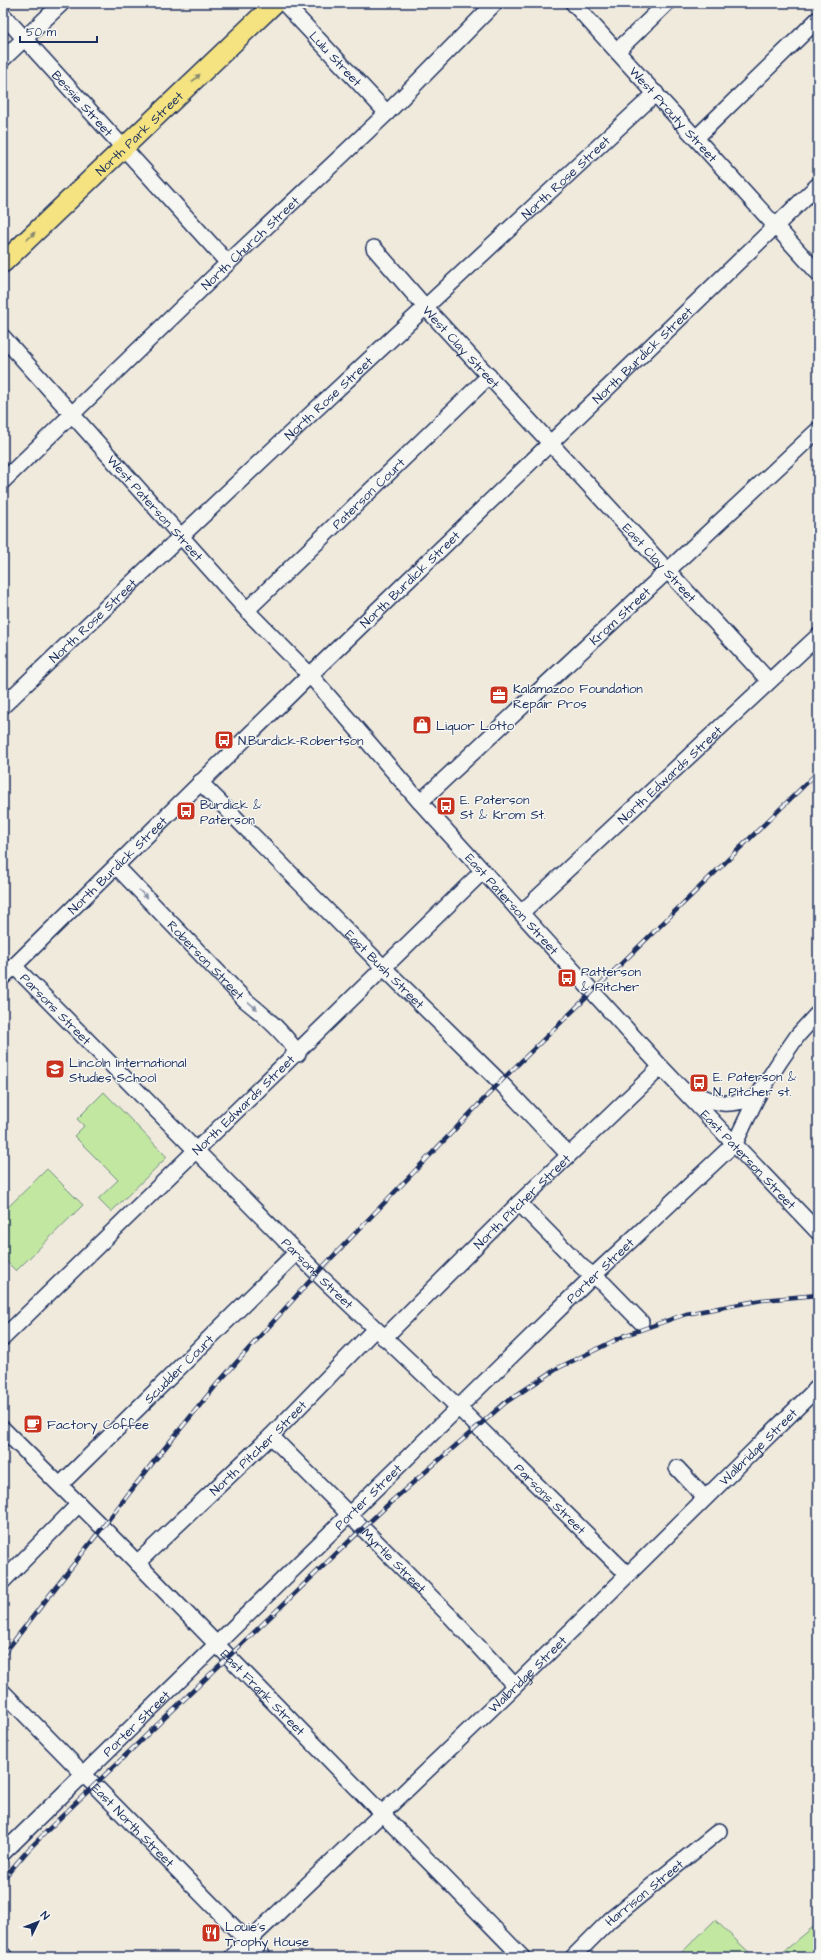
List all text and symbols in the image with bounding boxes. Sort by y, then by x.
scale bar [20,18,97,44]
text: 50 m [26,24,57,41]
street label: Lulu Street [305,28,366,91]
street label: West Prouty Street [625,63,722,167]
street label: Bessie Street [47,67,118,141]
one-way arrow [191,74,201,83]
street label: North Park Street [92,87,188,180]
street label: North Rose Street [518,132,615,224]
street label: North Church Street [197,192,304,294]
one-way arrow [26,231,36,241]
street label: West Clay Street [418,302,504,393]
street label: North Burdick Street [589,302,697,408]
street label: North Rose Street [281,352,378,444]
street label: West Paterson Street [103,452,207,566]
street label: Paterson Court [328,453,410,533]
street label: East Clay Street [618,520,701,607]
street label: North Burdick Street [356,527,465,632]
street label: North Rose Street [45,574,142,667]
street label: Krom Street [586,583,655,649]
place label: Kalamazoo Foundation Repair Pros [513,680,643,713]
office icon: Kalamazoo Foundation Repair Pros [488,684,510,706]
shop icon: Liquor Lotto [411,714,433,736]
place label: Liquor Lotto [436,717,515,735]
street label: North Edwards Street [614,722,727,829]
bus stop icon: N.Burdick-Robertson [213,729,235,751]
place label: N.Burdick-Robertson [238,732,364,750]
place label: E. Paterson St & Krom St. [460,791,546,824]
bus stop icon: E. Paterson St & Krom St. [435,795,457,817]
place label: Burdick & Paterson [200,796,262,829]
bus stop icon: Burdick & Paterson [175,800,197,822]
street label: North Burdick Street [64,812,172,919]
street label: East Paterson Street [461,850,563,959]
one-way arrow [138,889,148,899]
street label: Roberson Street [163,917,248,1005]
street label: East Bush Street [341,926,429,1014]
place label: Patterson & Pitcher [581,963,641,996]
bus stop icon: Patterson & Pitcher [556,967,578,989]
street label: Parsons Street [16,969,96,1050]
one-way arrow [248,1002,259,1011]
street label: North Edwards Street [188,1050,300,1159]
place label: Lincoln International Studies School [69,1054,187,1087]
school or university icon: Lincoln International Studies School [44,1058,66,1080]
place label: E. Paterson & N. Pitcher st. [713,1068,797,1101]
bus stop icon: E. Paterson & N. Pitcher st. [688,1072,710,1094]
street label: East Paterson Street [696,1106,800,1214]
street label: North Pitcher Street [470,1150,575,1254]
street label: Parsons Street [277,1234,358,1314]
street label: Porter Street [562,1234,639,1308]
street label: Scudder Court [140,1330,219,1408]
street label: North Pitcher Street [206,1396,311,1500]
street label: Walbridge Street [715,1404,802,1490]
cafe icon: Factory Coffee [22,1413,44,1435]
place label: Factory Coffee [47,1416,149,1435]
street label: Porter Street [331,1460,406,1534]
street label: Parsons Street [510,1460,590,1539]
street label: Myrtle Street [357,1524,431,1598]
street label: Walbridge Street [485,1631,571,1717]
street label: East Frank Street [216,1646,309,1740]
street label: Porter Street [99,1686,175,1761]
street label: East North Street [87,1780,178,1872]
street label: Harrison Street [601,1855,688,1930]
north arrow [18,1902,58,1942]
text: N [37,1908,53,1923]
place label: Louie's Trophy House [225,1918,309,1952]
restaurant icon: Louie's Trophy House [200,1922,222,1944]

